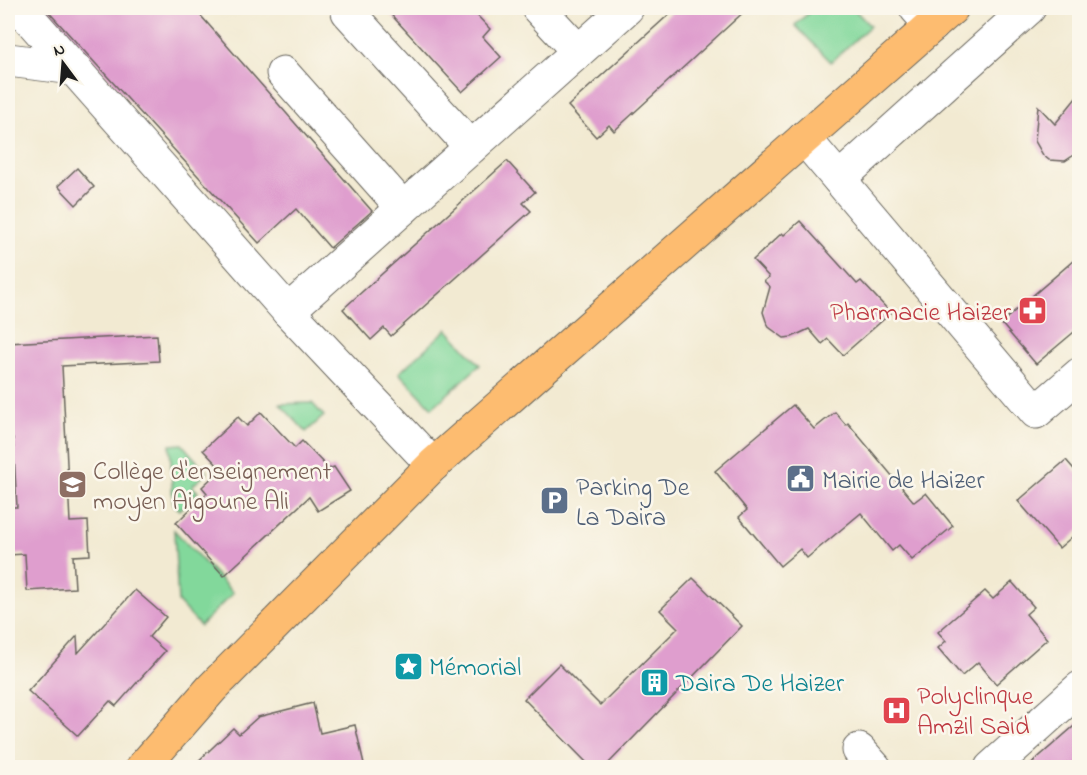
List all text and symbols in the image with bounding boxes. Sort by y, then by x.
north arrow [33,33,93,93]
text: N [51,37,68,64]
place label: Pharmacie Haizer [830,295,1012,333]
pharmacy icon: Pharmacie Haizer [1016,295,1048,327]
place label: Collège d'enseignement moyen Aigoune Ali [93,454,331,522]
public building icon: Mairie de Haizer [785,463,817,495]
place label: Mairie de Haizer [822,463,986,501]
school or university icon: Collège d'enseignement moyen Aigoune Ali [56,469,88,501]
place label: Parking De La Daira [576,470,690,538]
parking icon: Parking De La Daira [539,485,571,517]
place icon: Mémorial [392,650,424,682]
place label: Mémorial [429,650,521,688]
building icon: Daira De Haizer [639,666,671,698]
place label: Daira De Haizer [675,666,845,704]
place label: Polyclinque Amzil Said [917,679,1034,747]
hospital icon: Polyclinque Amzil Said [880,694,912,726]

